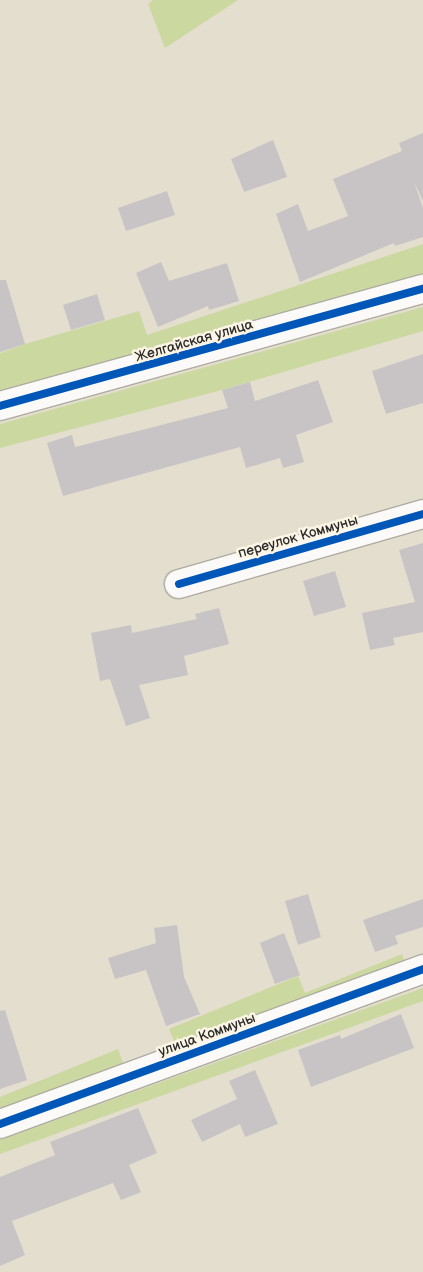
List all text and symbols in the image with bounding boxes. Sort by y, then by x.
street label: Желгайская улица [133,316,255,366]
street label: переулок Коммуны [236,512,360,562]
street label: улица Коммуны [156,1010,258,1060]

